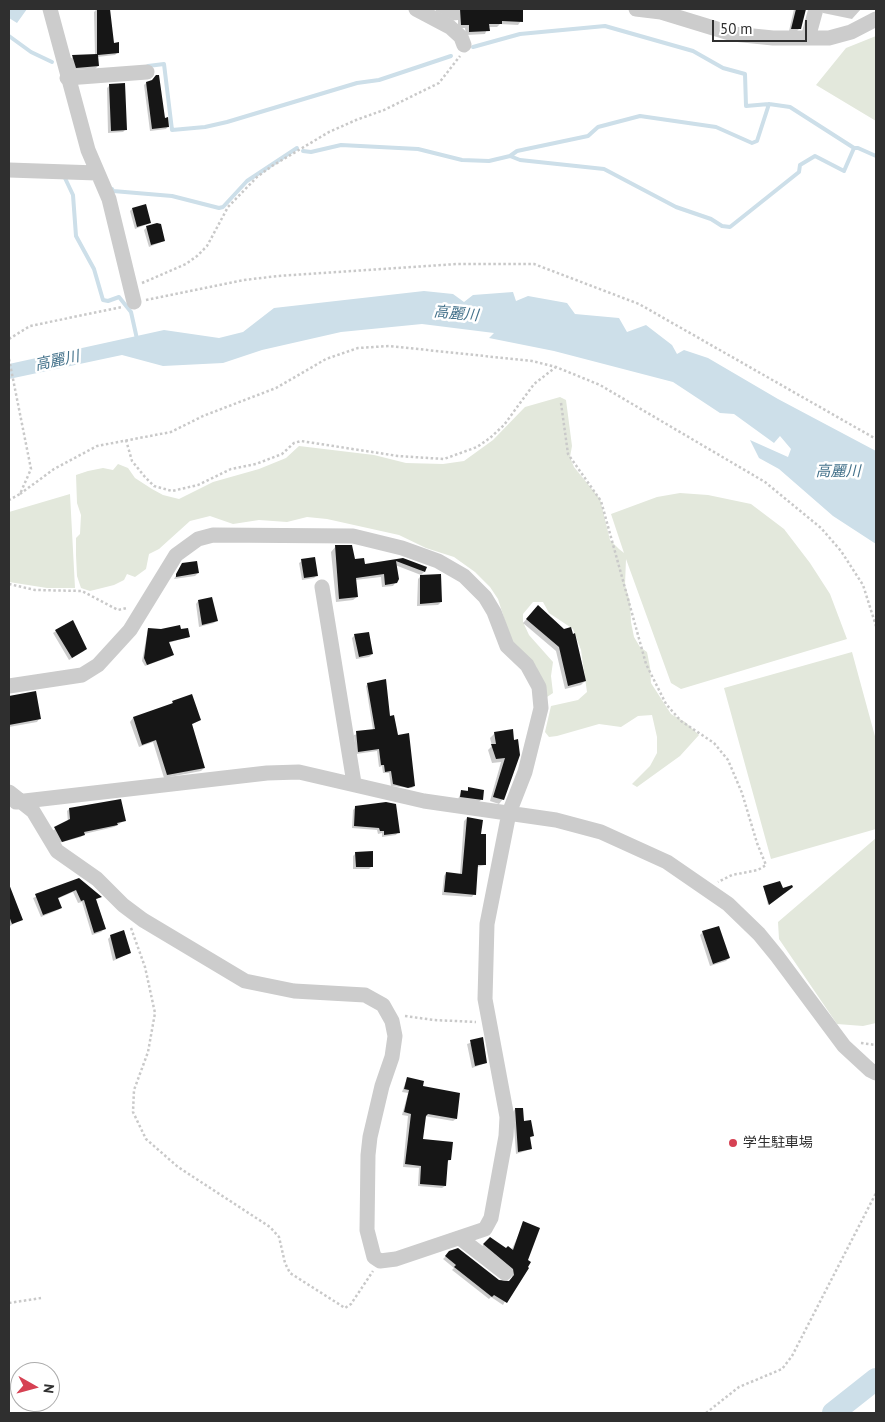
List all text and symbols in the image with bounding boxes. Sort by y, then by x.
scale bar [715,10,810,42]
text: 50 m [720,19,753,38]
water label: 高麗川 [433,303,479,325]
water label: 高麗川 [33,348,81,374]
water label: 高麗川 [816,463,860,481]
place label: 学生駐車場 [743,1135,813,1151]
marker: 学生駐車場 [727,1137,739,1149]
north arrow [10,1362,60,1412]
text: N [39,1383,58,1394]

